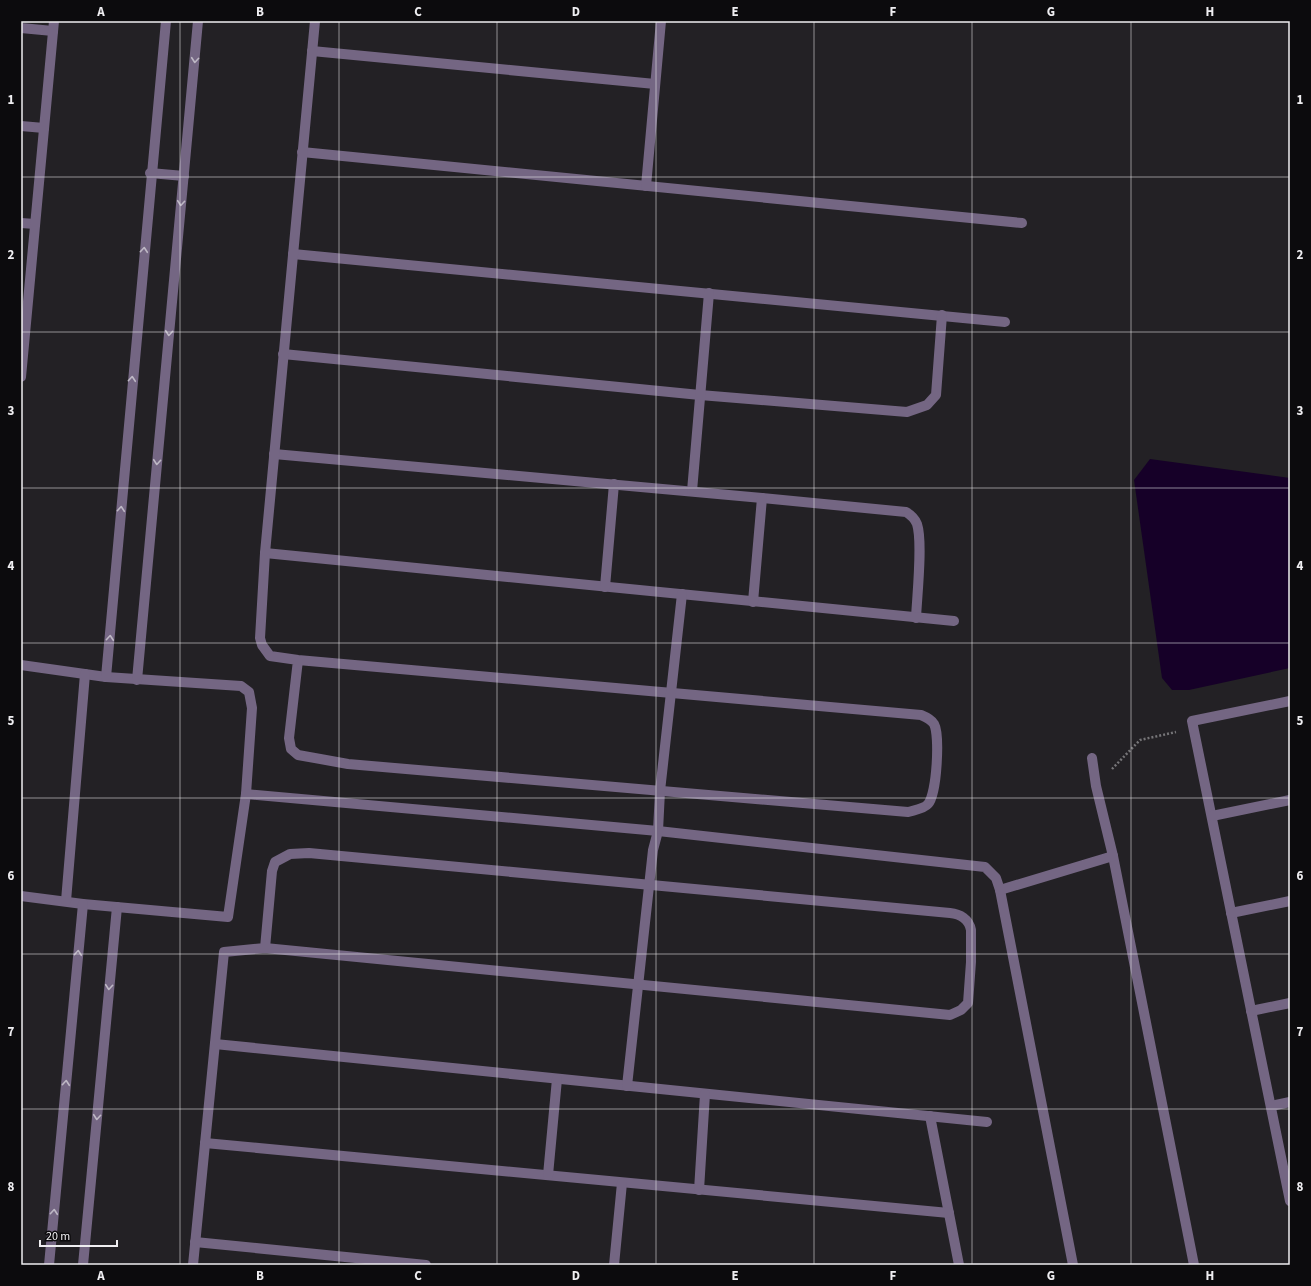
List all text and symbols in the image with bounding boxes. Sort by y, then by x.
text: A [96,3,105,21]
text: B [256,3,264,21]
text: C [414,3,422,21]
text: D [572,3,580,21]
text: E [731,3,739,21]
text: F [890,3,897,21]
text: G [1047,3,1055,21]
text: H [1206,3,1214,21]
one-way arrow [190,57,199,63]
text: 1 [8,91,15,109]
text: 1 [1297,91,1304,109]
one-way arrow [177,200,186,206]
text: 2 [8,246,15,264]
text: 2 [1297,246,1304,264]
one-way arrow [139,247,148,253]
one-way arrow [165,330,174,336]
one-way arrow [128,376,137,382]
text: 3 [8,402,15,420]
text: 3 [1297,402,1304,420]
one-way arrow [153,459,162,465]
one-way arrow [116,506,125,512]
text: 4 [8,557,15,575]
text: 4 [1297,557,1304,575]
one-way arrow [105,635,114,641]
text: 5 [8,712,15,730]
text: 5 [1297,712,1304,730]
text: 6 [8,867,15,885]
text: 6 [1297,867,1304,885]
one-way arrow [74,950,83,956]
one-way arrow [105,984,114,991]
text: 7 [8,1023,15,1041]
text: 7 [1297,1023,1304,1041]
one-way arrow [61,1080,70,1086]
one-way arrow [93,1114,102,1120]
text: 8 [8,1178,15,1196]
text: 8 [1297,1178,1304,1196]
one-way arrow [49,1209,58,1215]
scale bar [40,1222,117,1248]
text: 20 m [46,1228,70,1245]
text: A [96,1267,105,1285]
text: B [256,1267,264,1285]
text: C [414,1267,422,1285]
text: D [572,1267,580,1285]
text: E [731,1267,739,1285]
text: F [890,1267,897,1285]
text: G [1047,1267,1055,1285]
text: H [1206,1267,1214,1285]

